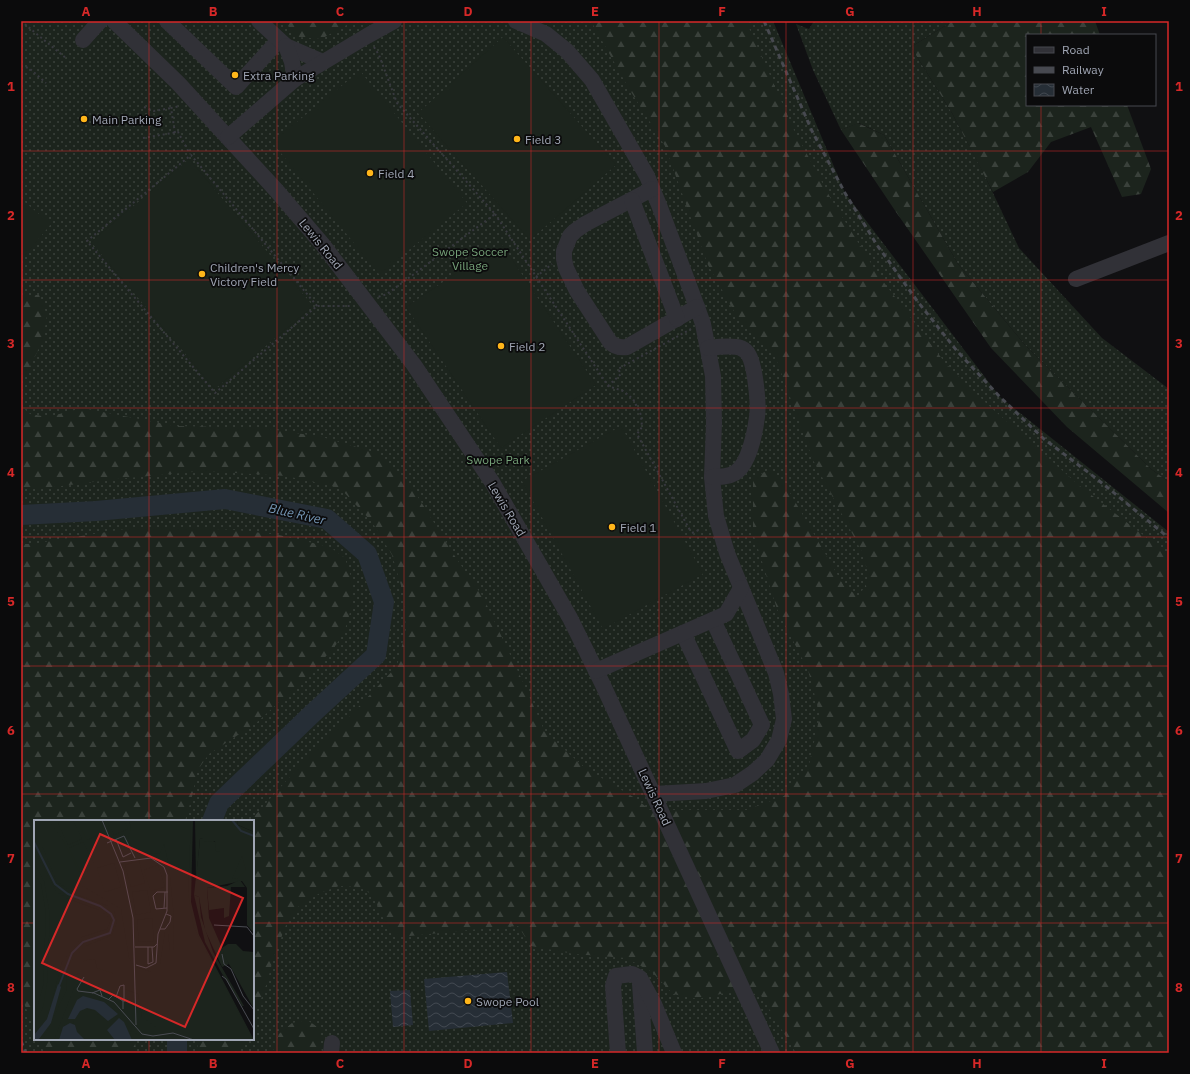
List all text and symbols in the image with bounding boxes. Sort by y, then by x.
text: A [82,3,91,20]
text: B [209,3,218,20]
text: C [336,3,345,20]
text: D [463,3,473,20]
text: E [591,3,599,20]
text: F [718,3,726,20]
text: G [845,3,855,20]
text: H [972,3,982,20]
text: I [1101,3,1107,20]
legend [1026,34,1156,106]
text: Road [1062,42,1090,57]
text: Railway [1062,62,1104,77]
place label: Extra Parking [243,68,315,83]
marker: Extra Parking [230,70,240,80]
text: 1 [7,78,15,95]
text: 1 [1175,78,1183,95]
text: Water [1062,82,1095,97]
place label: Main Parking [92,112,162,127]
marker: Main Parking [79,114,89,124]
place label: Field 3 [525,132,562,147]
marker: Field 3 [512,134,522,144]
place label: Field 4 [378,166,415,181]
marker: Field 4 [365,168,375,178]
text: 2 [7,207,15,224]
text: 2 [1175,207,1183,224]
street label: Lewis Road [296,216,346,272]
park label: Swope Soccer Village [432,244,509,273]
place label: Children's Mercy Victory Field [210,260,299,289]
marker: Children's Mercy Victory Field [197,269,207,279]
text: 3 [7,335,15,352]
text: 3 [1175,335,1183,352]
place label: Field 2 [509,339,546,354]
marker: Field 2 [496,341,506,351]
park label: Swope Park [466,452,530,467]
text: 4 [7,464,15,481]
text: 4 [1175,464,1183,481]
street label: Lewis Road [485,479,529,539]
water label: Blue River [267,499,328,529]
place label: Field 1 [620,520,657,535]
marker: Field 1 [607,522,617,532]
text: 5 [7,593,15,610]
text: 5 [1175,593,1183,610]
text: 6 [7,722,15,739]
text: 6 [1175,722,1183,739]
street label: Lewis Road [635,766,675,828]
inset map [34,820,254,1040]
text: 7 [7,850,15,867]
text: 7 [1175,850,1183,867]
text: 8 [7,979,15,996]
text: 8 [1175,979,1183,996]
place label: Swope Pool [476,994,539,1009]
marker: Swope Pool [463,996,473,1006]
text: A [82,1055,91,1072]
text: B [209,1055,218,1072]
text: C [336,1055,345,1072]
text: D [463,1055,473,1072]
text: E [591,1055,599,1072]
text: F [718,1055,726,1072]
text: G [845,1055,855,1072]
text: H [972,1055,982,1072]
text: I [1101,1055,1107,1072]

